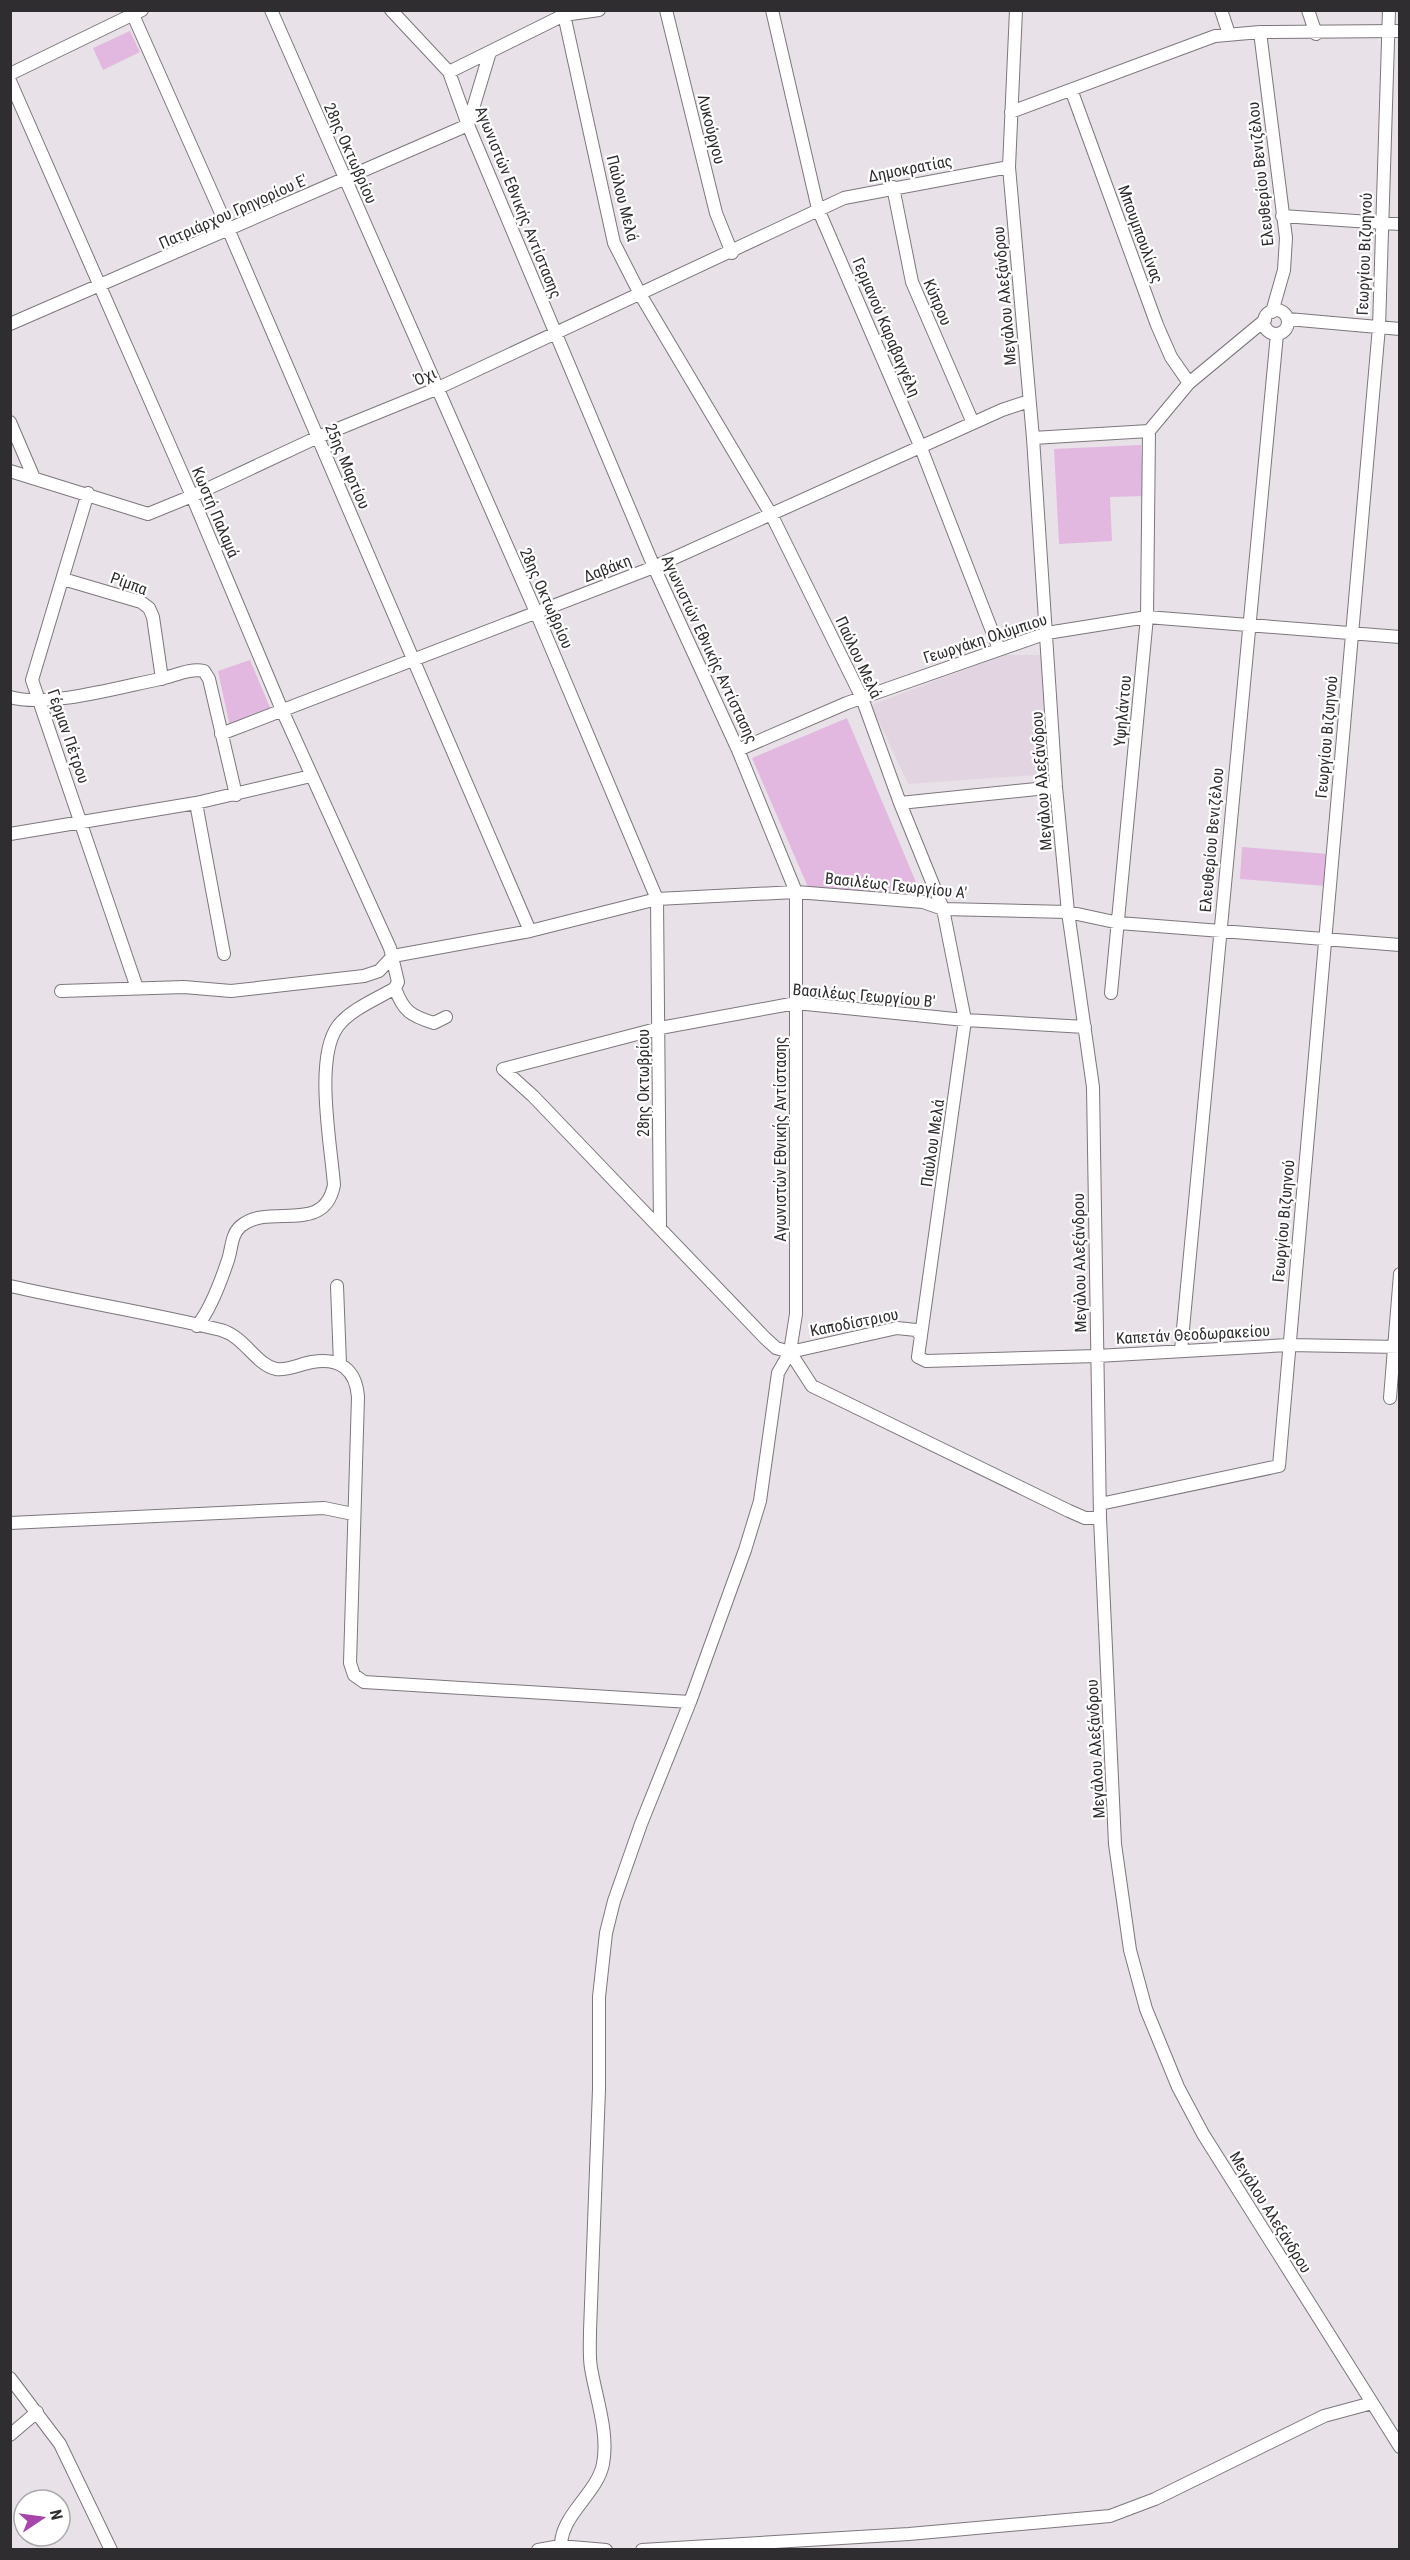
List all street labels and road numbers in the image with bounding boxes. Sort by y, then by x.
street label: Λυκούργου [694,92,729,166]
street label: 28ης Οκτωβρίου [320,100,381,206]
street label: Ελευθερίου Βενιζέλου [1243,101,1278,247]
street label: Αγωνιστών Εθνικής Αντίστασης [471,103,566,301]
street label: Δημοκρατίας [866,151,954,186]
street label: Παύλου Μελά [603,153,642,243]
street label: Πατριάρχου Γρηγορίου Ε' [156,170,310,253]
street label: Μπουμπουλίνας [1114,183,1167,286]
street label: Γεωργίου Βιζυηνού [1353,192,1376,316]
street label: Μεγάλου Αλεξάνδρου [989,226,1020,366]
street label: Γερμανού Καραβαγγέλη [849,255,924,400]
street label: Κύπρου [919,276,956,328]
street label: Όχι [410,363,439,390]
street label: 25ης Μαρτίου [321,421,374,512]
street label: Κωστή Παλαμά [188,464,243,561]
street label: 28ης Οκτωβρίου [516,545,577,651]
street label: Δαβάκη [581,551,634,586]
street label: Αγωνιστών Εθνικής Αντίστασης [658,552,762,746]
street label: Ρίμπα [108,568,150,599]
street label: Γεωργάκη Ολύμπιου [921,610,1049,667]
street label: Παύλου Μελά [831,613,886,701]
street label: Υψηλάντου [1110,675,1135,747]
street label: Γεωργίου Βιζυηνού [1312,675,1341,799]
street label: Γέρμαν Πέτρου [44,687,94,786]
street label: Μεγάλου Αλεξάνδρου [1027,711,1056,851]
street label: Ελευθερίου Βενιζέλου [1196,767,1227,913]
street label: Βασιλέως Γεωργίου Α' [824,869,968,902]
street label: Βασιλέως Γεωργίου Β' [792,980,936,1011]
street label: 28ης Οκτωβρίου [634,1029,653,1137]
street label: Αγωνιστών Εθνικής Αντίστασης [771,1036,790,1242]
street label: Παύλου Μελά [917,1098,948,1188]
street label: Γεωργίου Βιζυηνού [1269,1159,1298,1283]
street label: Μεγάλου Αλεξάνδρου [1069,1193,1090,1333]
street label: Καποδίστριου [808,1305,900,1340]
street label: Καπετάν Θεοδωρακείου [1116,1321,1271,1348]
street label: Μεγάλου Αλεξάνδρου [1082,1679,1109,1819]
street label: Μεγάλου Αλεξάνδρου [1226,2148,1316,2276]

